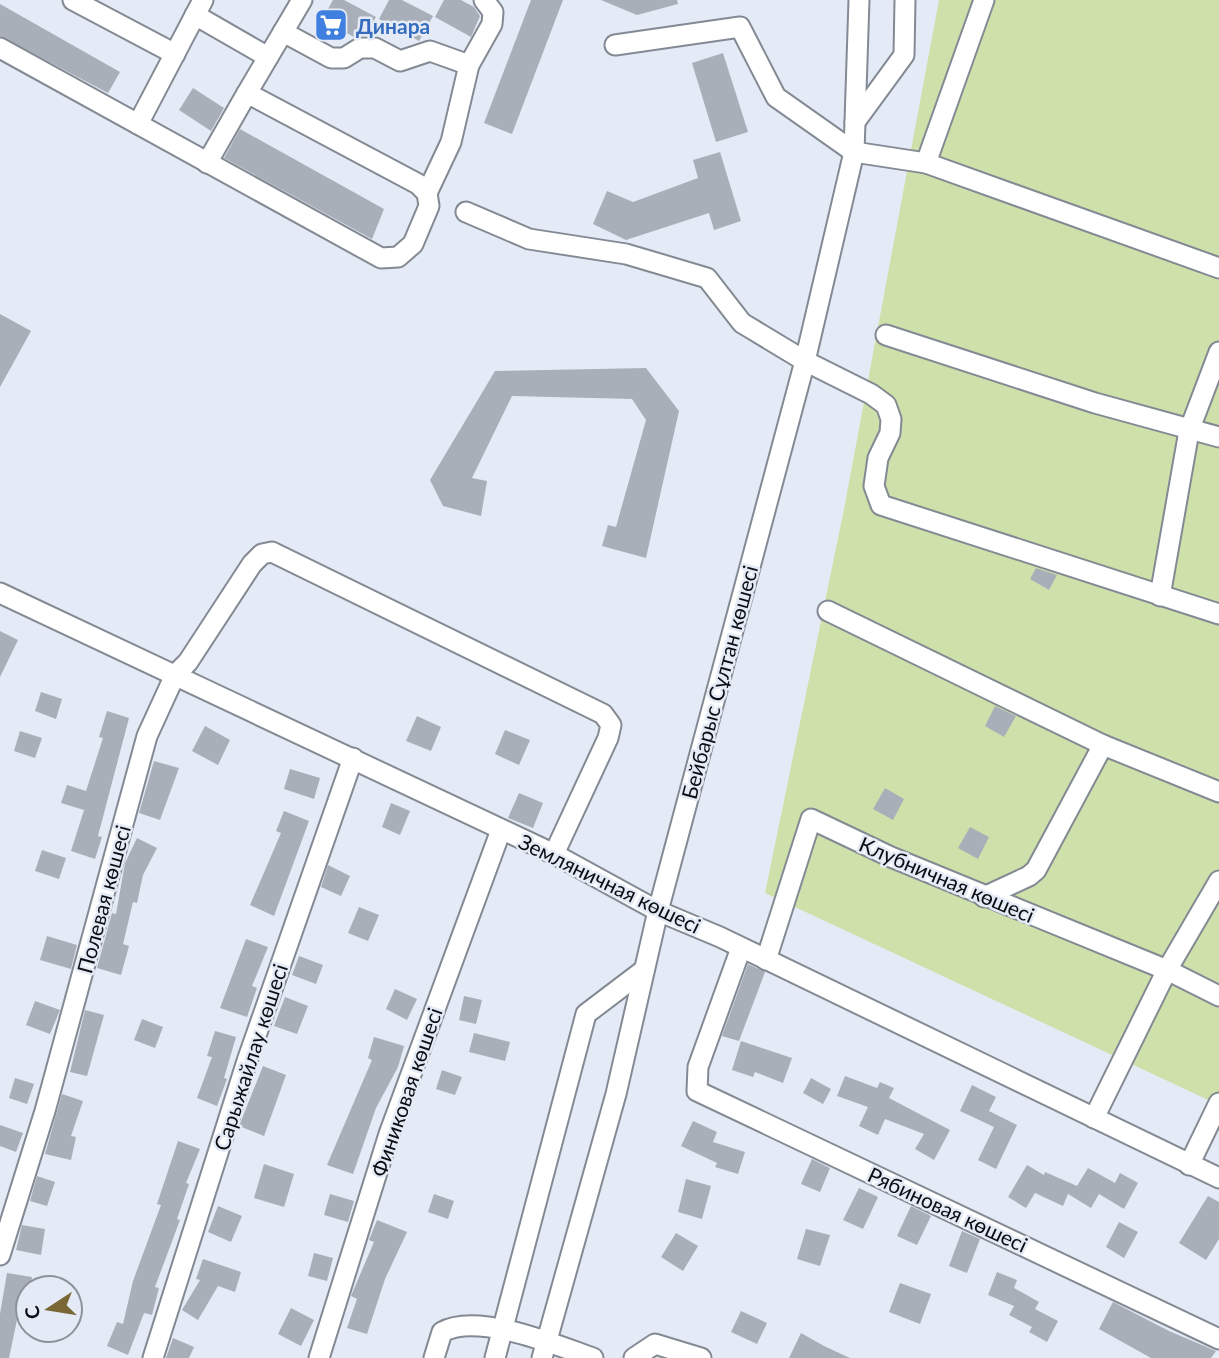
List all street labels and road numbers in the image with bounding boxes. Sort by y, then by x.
street label: Бейбарыс Сұлтан көшесі [676,562,762,802]
street label: Полевая көшесі [71,822,135,976]
street label: Земляничная көшесі [515,828,705,938]
street label: Клубничная көшесі [856,831,1038,927]
street label: Сарыжайлау көшесі [208,960,292,1154]
street label: Финиковая көшесі [365,1004,447,1180]
street label: Рябиновая көшесі [864,1161,1032,1257]

